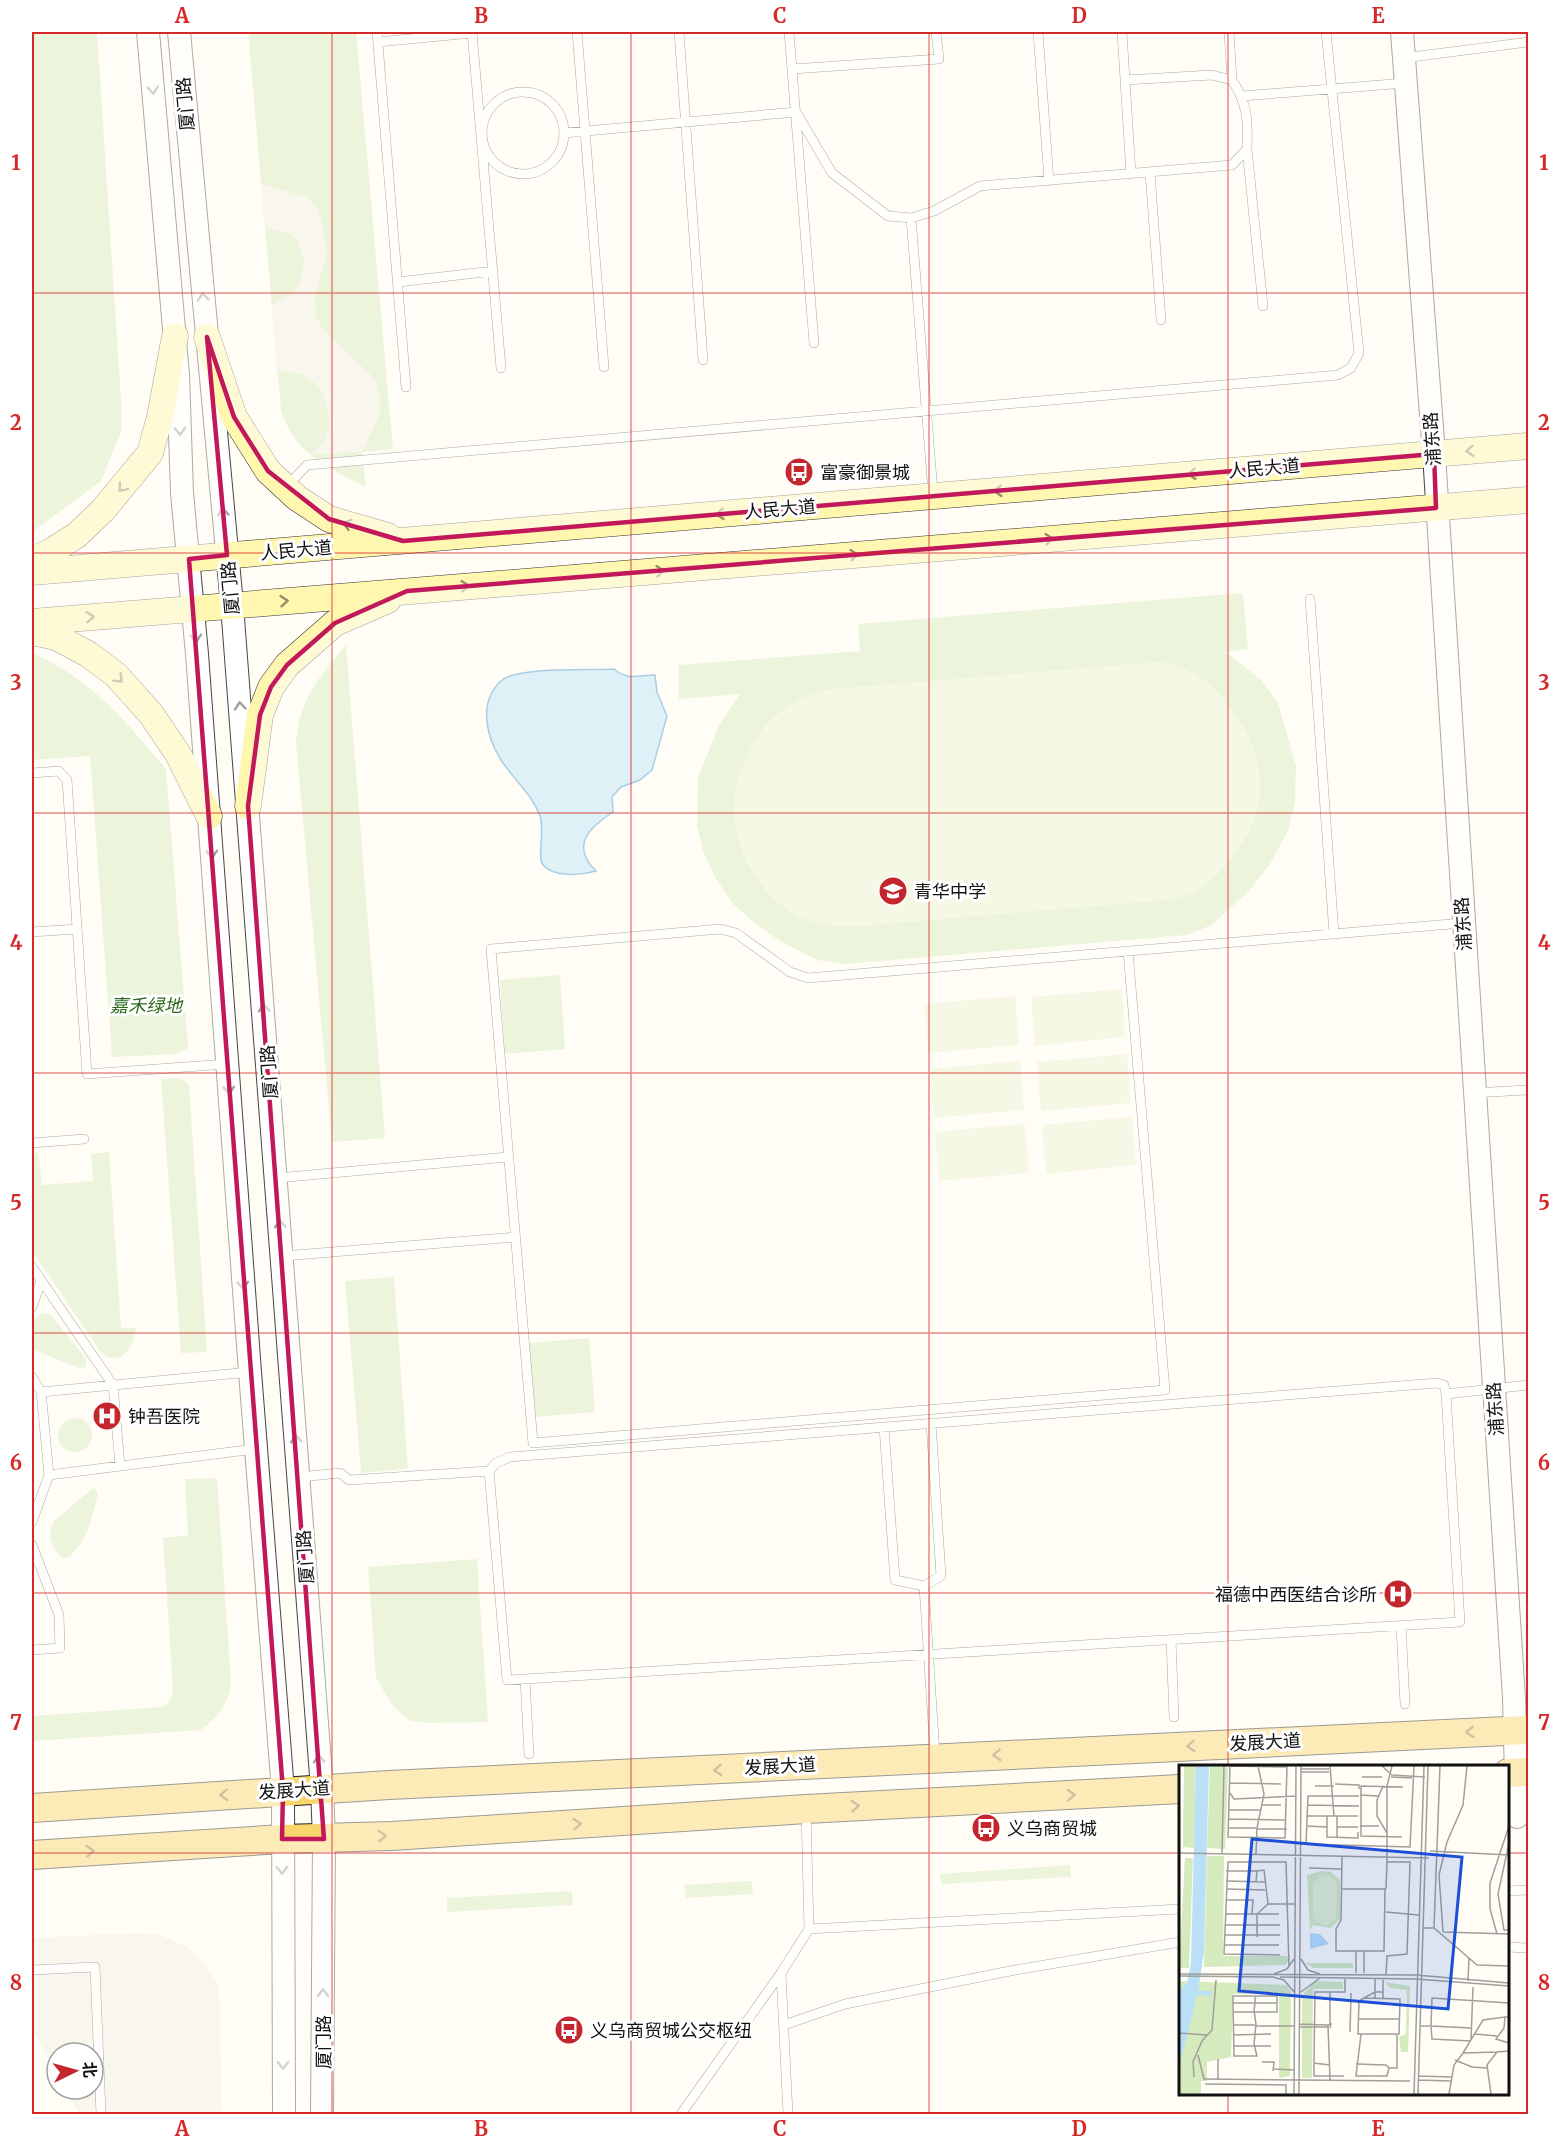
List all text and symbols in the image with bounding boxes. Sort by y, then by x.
text: A [174,3,190,28]
text: B [474,3,488,28]
text: C [773,3,787,28]
text: D [1071,3,1087,28]
text: E [1371,3,1385,28]
street label: 厦门路 [171,76,199,132]
one-way arrow [146,85,159,94]
text: 1 [11,150,21,175]
text: 1 [1539,150,1549,175]
one-way arrow [197,292,210,301]
text: 2 [10,410,22,435]
text: 2 [1538,410,1550,435]
street label: 浦东路 [1419,411,1445,467]
one-way arrow [174,426,187,435]
one-way arrow [1466,444,1475,457]
street label: 人民大道 [1227,453,1301,483]
bus stop icon: 富豪御景城 [783,456,815,488]
place label: 富豪御景城 [820,461,910,484]
one-way arrow [1188,467,1197,480]
one-way arrow [119,481,130,492]
one-way arrow [993,484,1002,497]
street label: 人民大道 [743,494,817,524]
one-way arrow [217,507,230,516]
one-way arrow [715,507,724,520]
one-way arrow [342,519,353,531]
one-way arrow [1044,533,1053,546]
street label: 人民大道 [259,535,333,565]
one-way arrow [850,549,859,562]
street label: 厦门路 [216,560,244,616]
one-way arrow [655,564,664,577]
one-way arrow [461,580,470,593]
one-way arrow [280,595,289,608]
one-way arrow [85,611,94,624]
one-way arrow [189,634,202,643]
text: 3 [10,670,22,695]
text: 3 [1538,670,1550,695]
one-way arrow [111,671,122,682]
one-way arrow [234,701,247,710]
one-way arrow [205,849,218,858]
school or university icon: 青华中学 [877,875,909,907]
place label: 青华中学 [914,880,986,903]
street label: 浦东路 [1450,896,1476,952]
text: 4 [10,930,23,955]
text: 4 [1538,930,1551,955]
park label: 嘉禾绿地 [110,994,184,1017]
one-way arrow [257,1004,270,1013]
street label: 厦门路 [256,1044,282,1100]
one-way arrow [222,1086,235,1095]
text: 5 [10,1190,22,1215]
text: 5 [1538,1190,1550,1215]
one-way arrow [274,1219,287,1228]
one-way arrow [236,1280,249,1289]
street label: 浦东路 [1482,1381,1508,1437]
hospital icon: 钟吾医院 [91,1400,123,1432]
place label: 钟吾医院 [128,1405,200,1428]
one-way arrow [290,1435,303,1444]
text: 6 [10,1450,22,1475]
text: 6 [1538,1450,1550,1475]
street label: 厦门路 [292,1529,318,1585]
hospital icon: 福德中西医结合诊所 [1382,1578,1414,1610]
place label: 福德中西医结合诊所 [1215,1583,1377,1606]
text: 7 [10,1710,22,1735]
text: 7 [1538,1710,1550,1735]
one-way arrow [1466,1726,1475,1739]
street label: 发展大道 [1228,1729,1302,1755]
one-way arrow [1187,1739,1196,1752]
one-way arrow [992,1749,1001,1762]
street label: 发展大道 [743,1753,817,1779]
one-way arrow [313,1755,326,1764]
one-way arrow [713,1763,722,1776]
inset map [1179,1765,1509,2095]
street label: 发展大道 [257,1776,331,1804]
one-way arrow [220,1788,229,1801]
one-way arrow [1066,1789,1075,1802]
one-way arrow [851,1800,860,1813]
bus stop icon: 义乌商贸城 [970,1812,1002,1844]
one-way arrow [572,1817,581,1830]
place label: 义乌商贸城 [1007,1817,1097,1840]
one-way arrow [378,1830,387,1842]
one-way arrow [85,1845,94,1858]
one-way arrow [276,1866,288,1875]
text: 8 [10,1970,22,1995]
text: 8 [1538,1970,1550,1995]
one-way arrow [317,1989,329,1998]
bus stop icon: 义乌商贸城公交枢纽 [553,2014,585,2046]
street label: 厦门路 [312,2015,335,2069]
place label: 义乌商贸城公交枢纽 [590,2019,752,2042]
north arrow [45,2041,105,2101]
text: 北 [79,2061,101,2079]
one-way arrow [277,2061,289,2070]
text: A [174,2116,190,2141]
text: B [474,2116,488,2141]
text: C [773,2116,787,2141]
text: D [1071,2116,1087,2141]
text: E [1371,2116,1385,2141]

